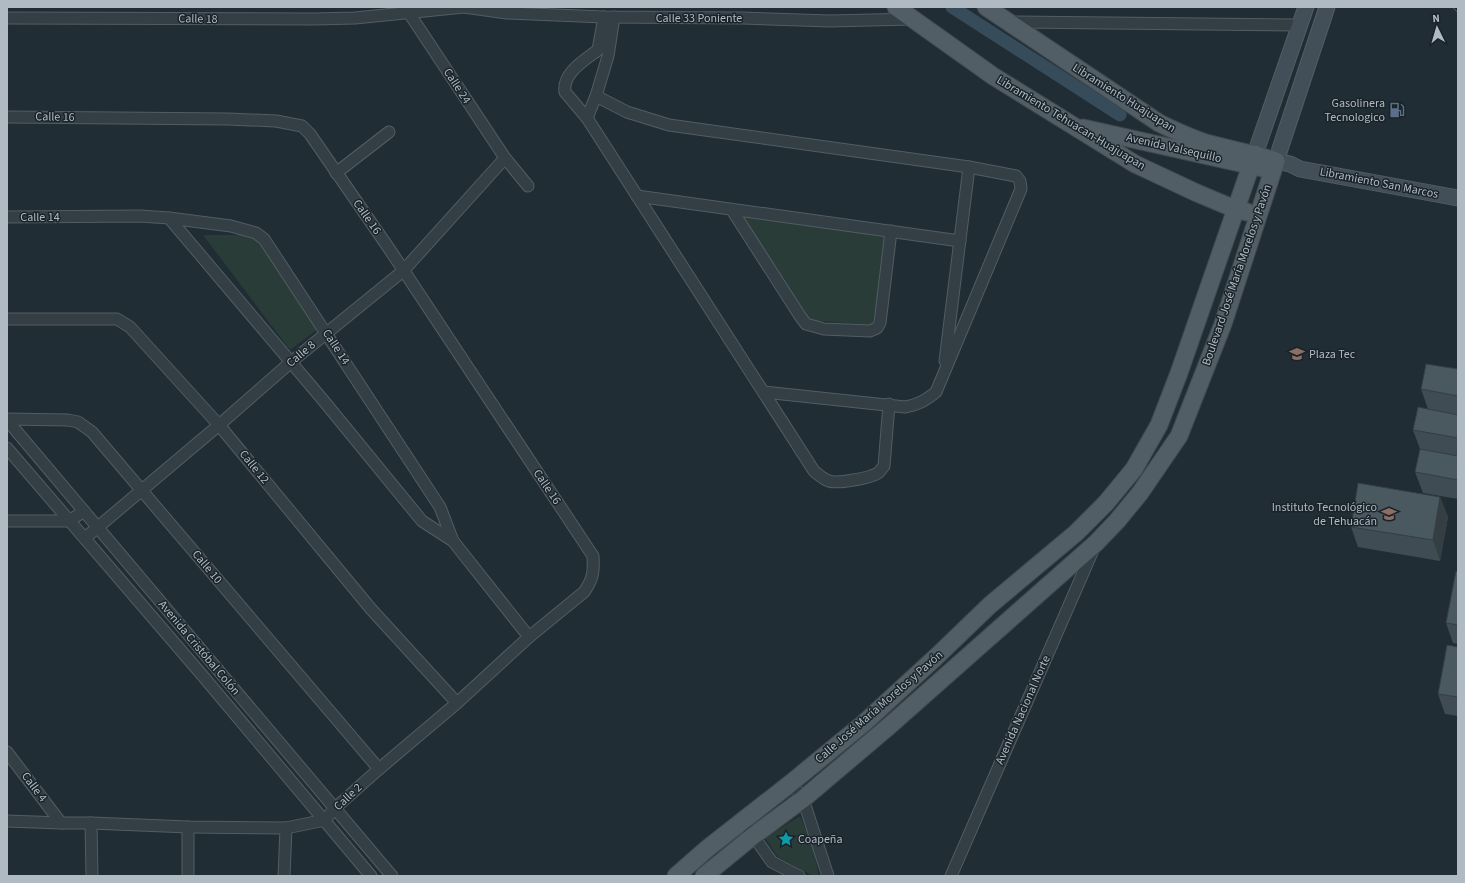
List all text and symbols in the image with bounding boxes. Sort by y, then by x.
north arrow [1417,8,1457,48]
street label: Calle 18 [178,10,218,28]
street label: Calle 33 Poniente [656,10,742,27]
text: N [1432,11,1440,26]
street label: Libramiento Huajuapan [1069,59,1179,137]
street label: Calle 24 [439,65,475,107]
street label: Libramiento Tehuacan-Huajuapan [993,72,1149,174]
place label: Gasolinera Tecnologico [1325,95,1385,126]
fuel station icon: Gasolinera Tecnologico [1388,101,1406,119]
street label: Calle 16 [35,108,75,126]
street label: Avenida Valsequillo [1125,129,1223,167]
street label: Libramiento San Marcos [1318,163,1440,203]
street label: Boulevard José María Morelos y Pavón [1198,182,1276,368]
street label: Calle 16 [349,196,385,238]
street label: Calle 14 [20,209,60,226]
street label: Calle 14 [318,326,354,368]
street label: Calle 8 [283,337,319,371]
school or university icon: Plaza Tec [1288,345,1306,363]
place label: Plaza Tec [1309,346,1356,363]
street label: Calle 12 [235,446,273,488]
street label: Calle 16 [529,466,565,508]
place label: Instituto Tecnológico de Tehuacán [1272,499,1377,530]
school or university icon: Instituto Tecnológico de Tehuacán [1380,505,1398,523]
street label: Calle 10 [188,546,226,588]
street label: Avenida Cristóbal Colón [154,597,244,699]
street label: Calle José María Morelos y Pavón [811,647,947,767]
street label: Avenida Nacional Norte [991,653,1055,767]
street label: Calle 4 [17,769,51,805]
street label: Calle 2 [330,779,366,815]
place icon: Coapeña [777,830,795,848]
place label: Coapeña [798,831,842,848]

